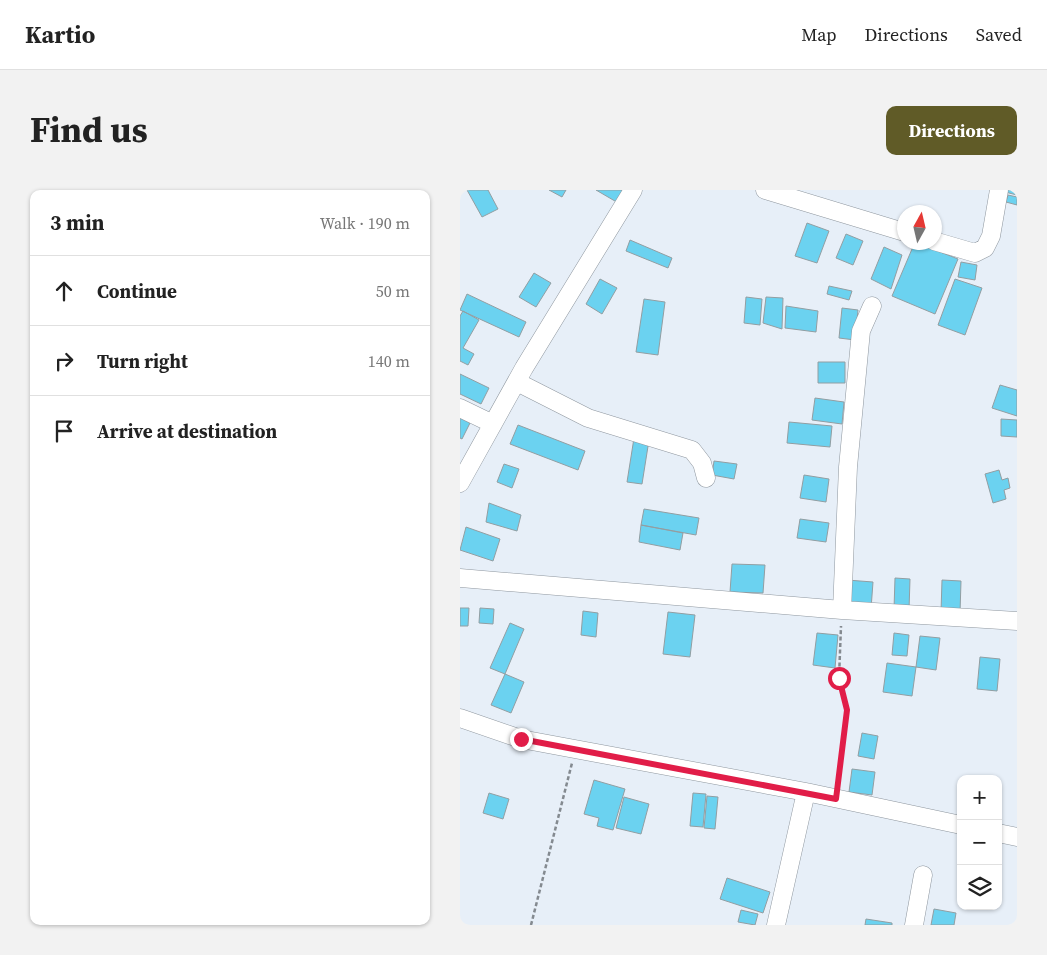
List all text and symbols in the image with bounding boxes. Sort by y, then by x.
text: Kartio [25,18,95,51]
text: Map [801,22,837,47]
text: Directions [865,22,948,47]
text: Saved [976,22,1022,47]
text: Find us [30,106,148,154]
button: Directions [886,106,1017,155]
north arrow [897,205,942,250]
text: 3 min [50,208,105,237]
text: Walk · 190 m [320,212,410,234]
icon: ahead [50,277,78,305]
text: Continue [97,278,177,304]
text: 50 m [376,280,410,302]
icon: right [50,347,78,375]
text: Turn right [97,348,188,374]
text: 140 m [368,350,410,372]
icon: arrive [50,417,78,445]
text: Arrive at destination [97,418,277,444]
route start [828,667,851,690]
route end [510,728,533,751]
map controls [957,775,1002,910]
button: + [957,775,1002,820]
button: − [957,820,1002,865]
button: layers [957,865,1002,910]

